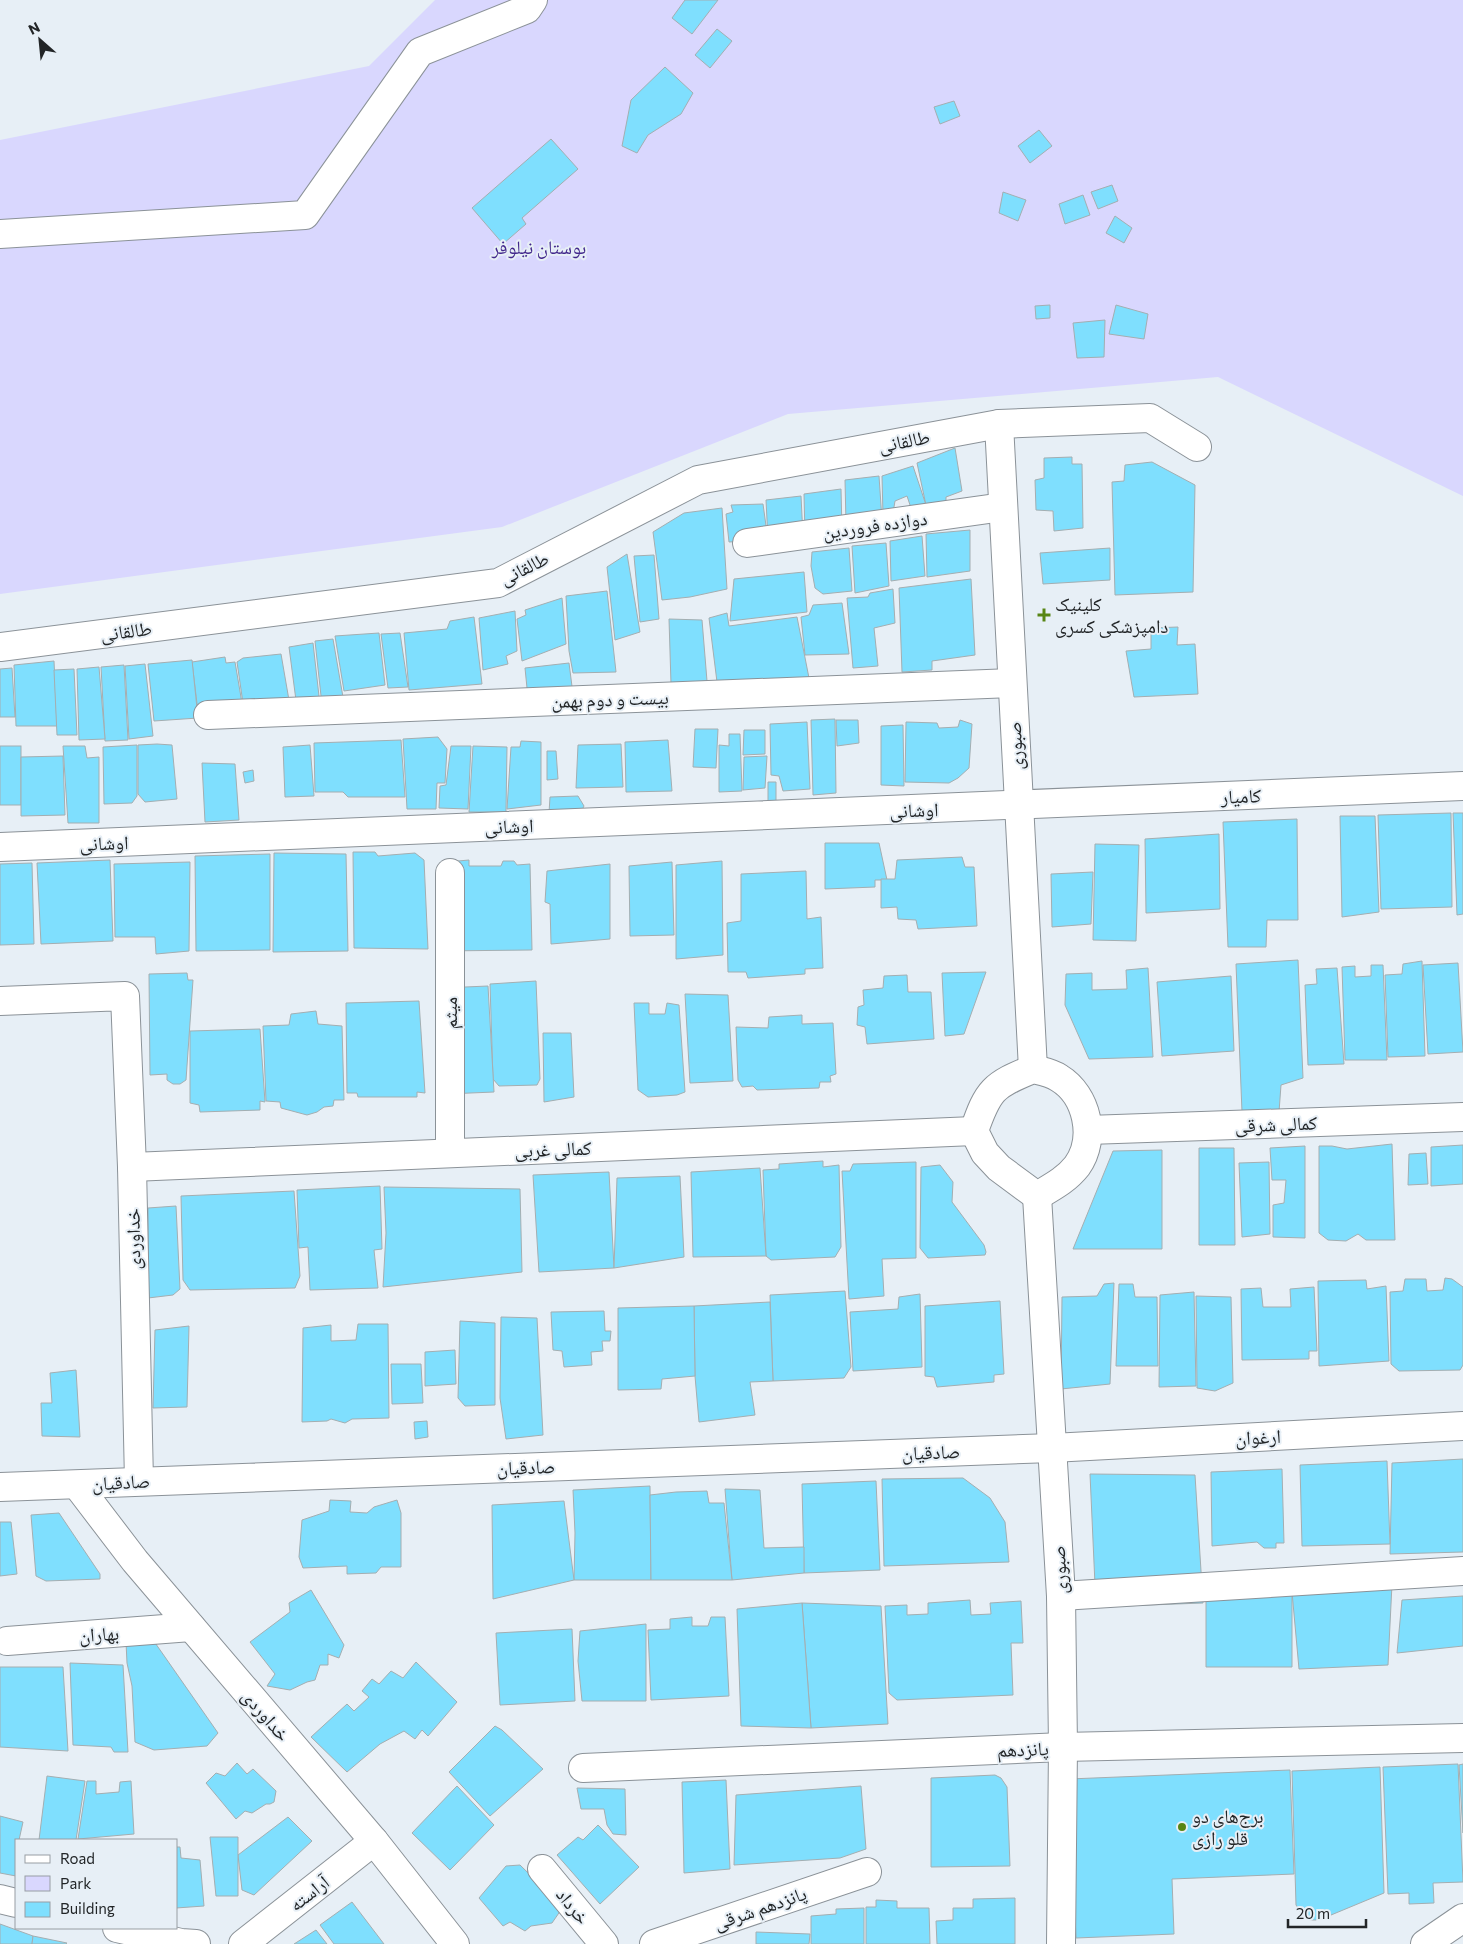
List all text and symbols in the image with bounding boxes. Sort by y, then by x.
north arrow [15,15,65,65]
text: N [25,18,42,38]
park label: بوستان نیلوفر [491,235,586,259]
street label: طالقانی [876,424,932,458]
street label: دوازده فروردین [821,506,929,544]
street label: طالقانی [495,546,553,590]
place label: کلینیک دامپزشکی کسری [1055,592,1169,638]
marker: کلینیک دامپزشکی کسری [1037,608,1051,622]
street label: طالقانی [99,616,153,646]
street label: بیست و دوم بهمن [551,685,669,715]
street label: صبوری [1002,721,1028,771]
street label: کامیار [1219,783,1262,809]
street label: اوشانی [889,797,939,823]
street label: اوشانی [484,813,534,839]
street label: اوشانی [79,830,129,856]
street label: میثم [438,997,463,1029]
street label: کمالی شرقی [1234,1111,1318,1137]
street label: کمالی غربی [514,1136,592,1162]
street label: خداوردی [120,1208,146,1270]
street label: ارغوان [1234,1424,1282,1450]
street label: صادقیان [901,1439,961,1465]
street label: صادقیان [496,1454,556,1480]
street label: صادقیان [91,1468,151,1496]
street label: صبوری [1046,1545,1072,1595]
street label: بهاران [78,1621,120,1647]
street label: خداوردی [237,1684,295,1746]
street label: پانزدهم [997,1736,1049,1763]
place label: برج‌های دو قلو رازی [1192,1804,1264,1850]
marker: برج‌های دو قلو رازی [1176,1821,1188,1833]
legend [15,1839,178,1929]
text: Road [60,1849,95,1867]
street label: آراسته [284,1869,335,1916]
text: Park [60,1874,91,1892]
street label: پانزدهم شرقی [710,1881,810,1936]
street label: خرداد [551,1883,595,1929]
scale bar [1288,1896,1366,1928]
text: Building [60,1899,115,1917]
text: 20 m [1296,1904,1330,1922]

